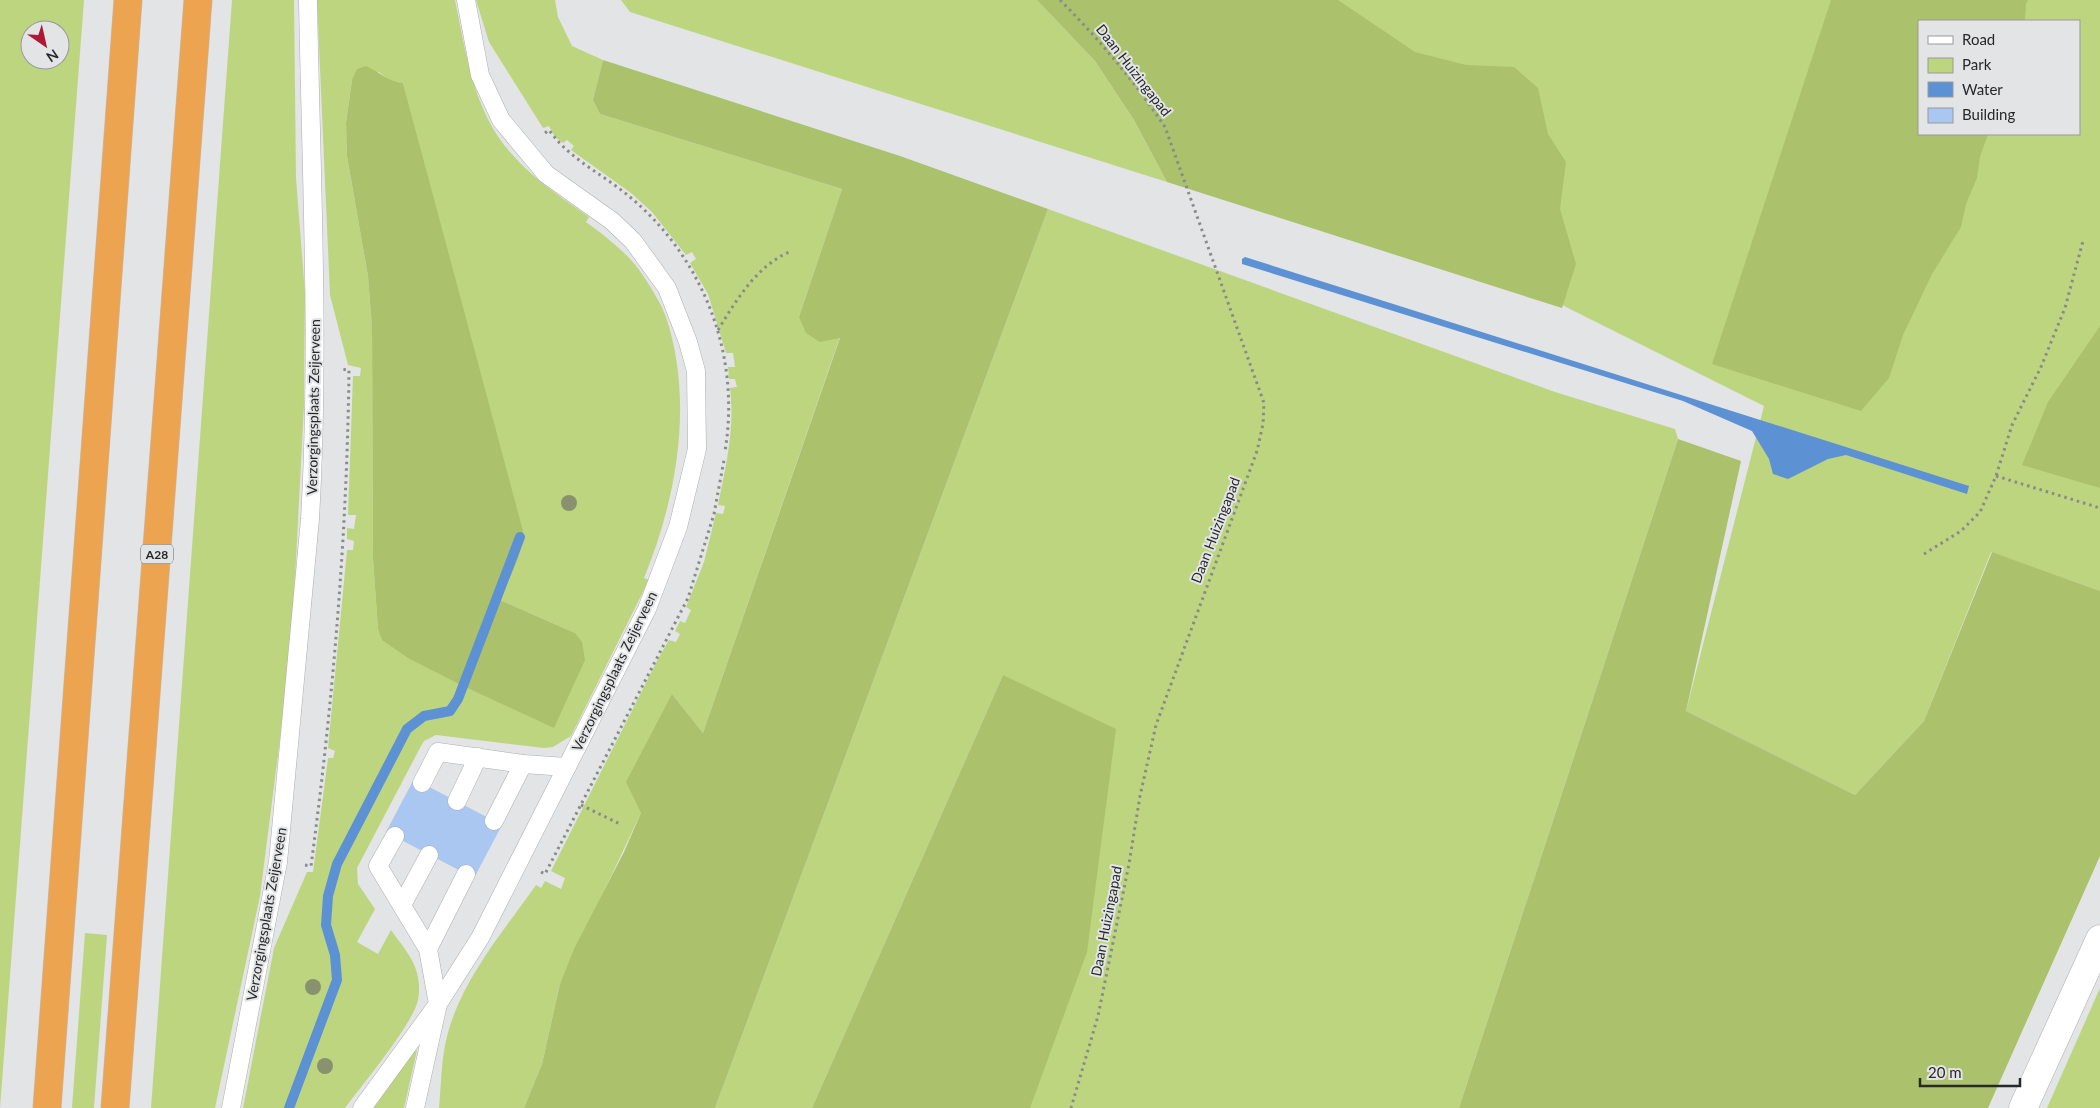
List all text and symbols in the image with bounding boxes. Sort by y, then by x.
north arrow [20,20,70,70]
legend [1918,20,2080,135]
street label: Daan Huizingapad [1093,21,1175,119]
text: Road [1962,30,1995,48]
text: N [43,46,62,66]
text: Park [1962,55,1992,73]
text: Water [1962,80,2003,98]
text: Building [1962,105,2015,123]
street label: Verzorgingsplaats Zeijerveen [303,319,323,495]
street label: Daan Huizingapad [1187,475,1243,585]
road number: A28 [141,544,173,564]
street label: Verzorgingsplaats Zeijerveen [568,588,660,754]
street label: Verzorgingsplaats Zeijerveen [242,826,290,1002]
street label: Daan Huizingapad [1087,864,1125,978]
scale bar [1920,1056,2020,1088]
text: 20 m [1928,1063,1962,1081]

